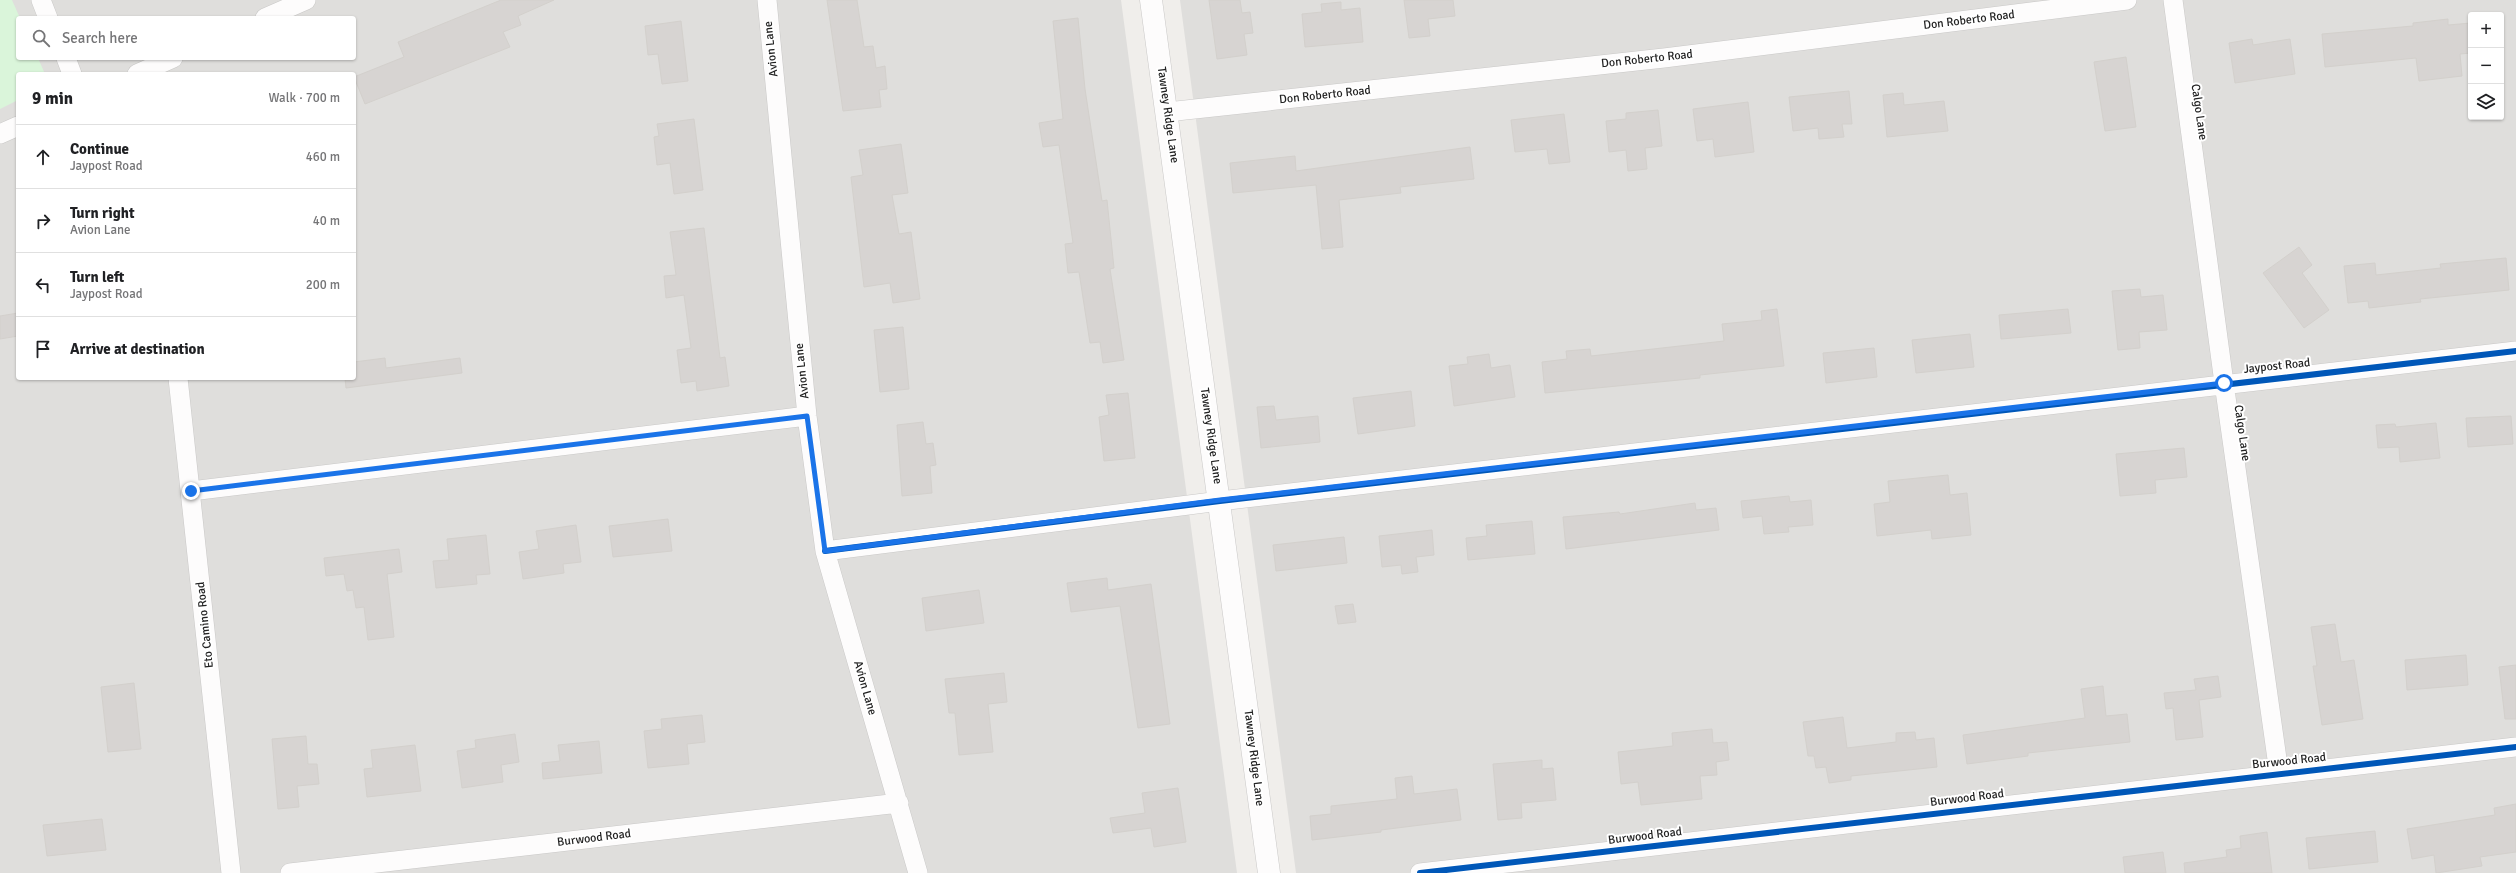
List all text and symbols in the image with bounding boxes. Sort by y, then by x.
street label: Don Roberto Road [1922,7,2016,33]
map controls [2468,12,2504,120]
button: + [2468,12,2504,48]
search box [16,16,356,60]
street label: Avion Lane [761,20,781,78]
icon: search [30,27,52,49]
text: Search here [62,29,138,47]
street label: Don Roberto Road [1600,47,1694,71]
button: − [2468,48,2504,84]
street label: Tawney Ridge Lane [1154,66,1182,164]
street label: Don Roberto Road [1278,83,1372,107]
street label: Calgo Lane [2188,83,2210,141]
button: layers [2468,84,2504,120]
text: 9 min [32,88,73,109]
text: Walk · 700 m [269,90,340,106]
text: Continue [70,140,129,158]
icon: ahead [32,146,54,168]
text: 460 m [306,149,340,165]
text: Jaypost Road [70,158,143,174]
text: Turn right [70,204,135,222]
icon: right [32,210,54,232]
text: 40 m [313,213,340,229]
text: Avion Lane [70,222,131,238]
text: Turn left [70,268,124,286]
icon: left [32,274,54,296]
text: 200 m [306,277,340,293]
text: Jaypost Road [70,286,143,302]
icon: arrive [32,338,54,360]
text: Arrive at destination [70,340,205,358]
street label: Avion Lane [792,342,812,400]
street label: Jaypost Road [2243,355,2311,377]
route start [2215,374,2233,392]
street label: Tawney Ridge Lane [1197,387,1225,485]
street label: Calgo Lane [2231,404,2253,462]
route end [182,482,200,500]
street label: Eto Camino Road [193,581,217,669]
street label: Avion Lane [850,659,880,717]
street label: Tawney Ridge Lane [1241,709,1267,807]
street label: Burwood Road [2251,750,2327,772]
street label: Burwood Road [1929,786,2005,810]
street label: Burwood Road [1607,824,1683,848]
street label: Burwood Road [556,826,632,850]

